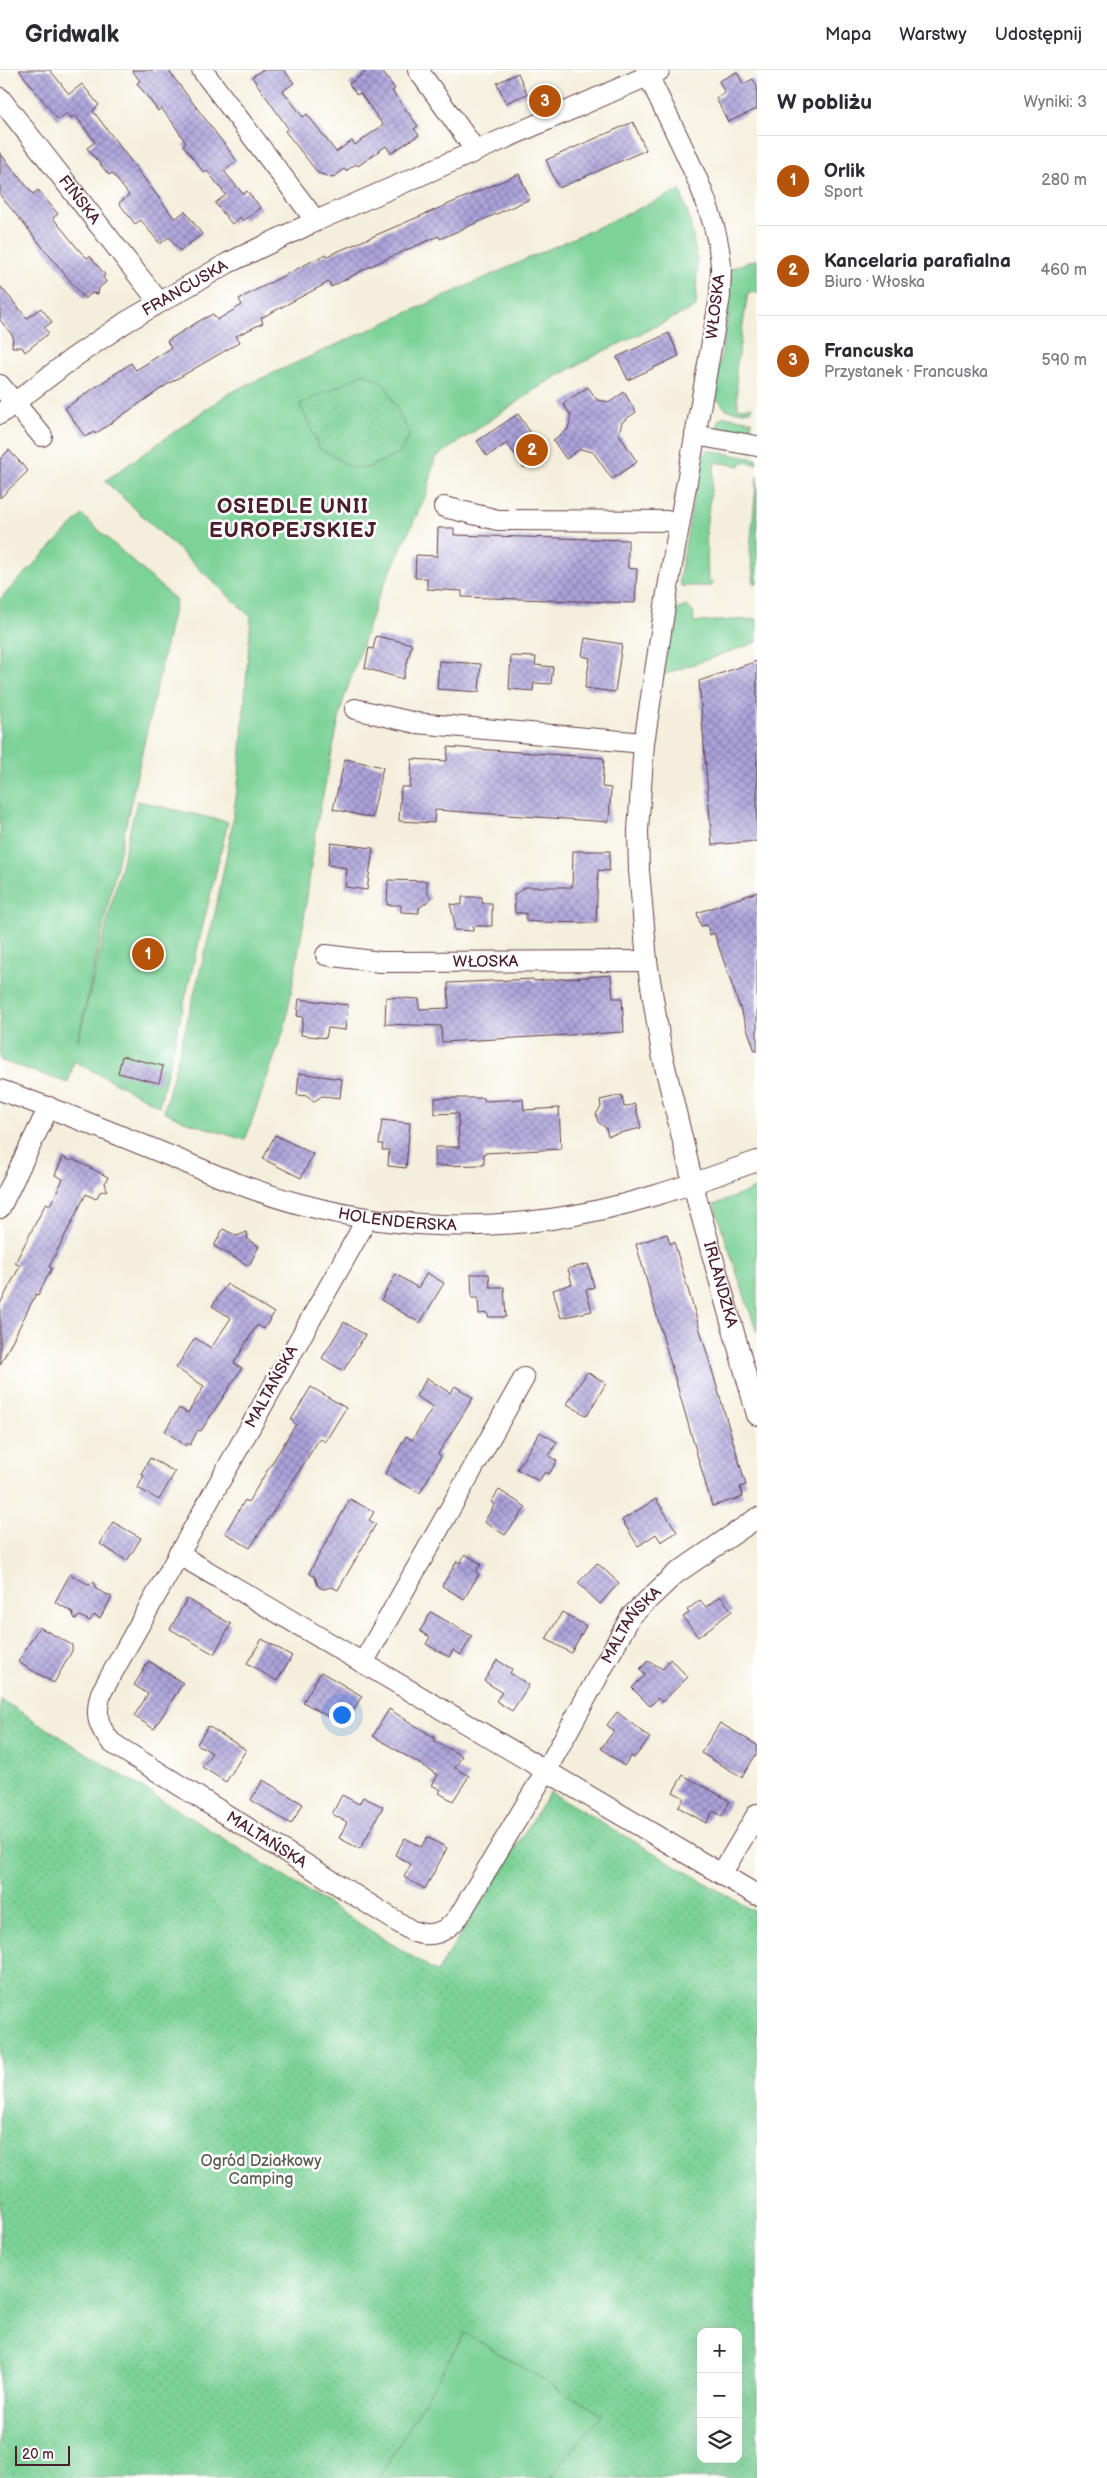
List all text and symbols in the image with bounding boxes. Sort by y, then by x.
text: Gridwalk [25,20,119,49]
text: Mapa [825,24,871,45]
text: Warstwy [899,24,967,45]
text: Udostępnij [995,24,1082,45]
pin: 3 [529,82,561,120]
text: W pobliżu [777,90,872,115]
text: Wyniki: 3 [1024,93,1087,112]
text: Orlik [824,160,865,183]
text: 1 [790,171,796,190]
text: 280 m [1041,171,1087,190]
street label: FIŃSKA [54,172,104,228]
text: Sport [824,183,863,202]
text: Kancelaria parafialna [824,250,1011,273]
street label: FRANCUSKA [139,256,231,320]
text: 2 [788,261,798,280]
text: 460 m [1041,261,1087,280]
street label: WŁOSKA [703,273,729,341]
text: Biuro · Włoska [824,273,925,292]
text: Francuska [824,340,914,363]
text: 3 [788,351,798,370]
text: 590 m [1042,351,1087,370]
text: Przystanek · Francuska [824,363,988,382]
pin: 2 [516,431,548,469]
district label: OSIEDLE UNII EUROPEJSKIEJ [209,494,377,543]
pin: 1 [132,935,164,973]
street label: WŁOSKA [453,952,518,971]
street label: HOLENDERSKA [337,1204,457,1235]
street label: IRLANDZKA [699,1239,742,1330]
street label: MALTAŃSKA [240,1341,303,1431]
street label: MALTAŃSKA [597,1583,665,1667]
your location [329,1702,355,1728]
street label: MALTAŃSKA [223,1808,310,1872]
park label: Ogród Działkowy Camping [200,2152,322,2189]
map controls [697,2328,742,2463]
button: + [697,2328,742,2373]
button: − [697,2373,742,2418]
button: layers [697,2418,742,2463]
scale bar [15,2443,70,2466]
text: 20 m [22,2446,54,2463]

